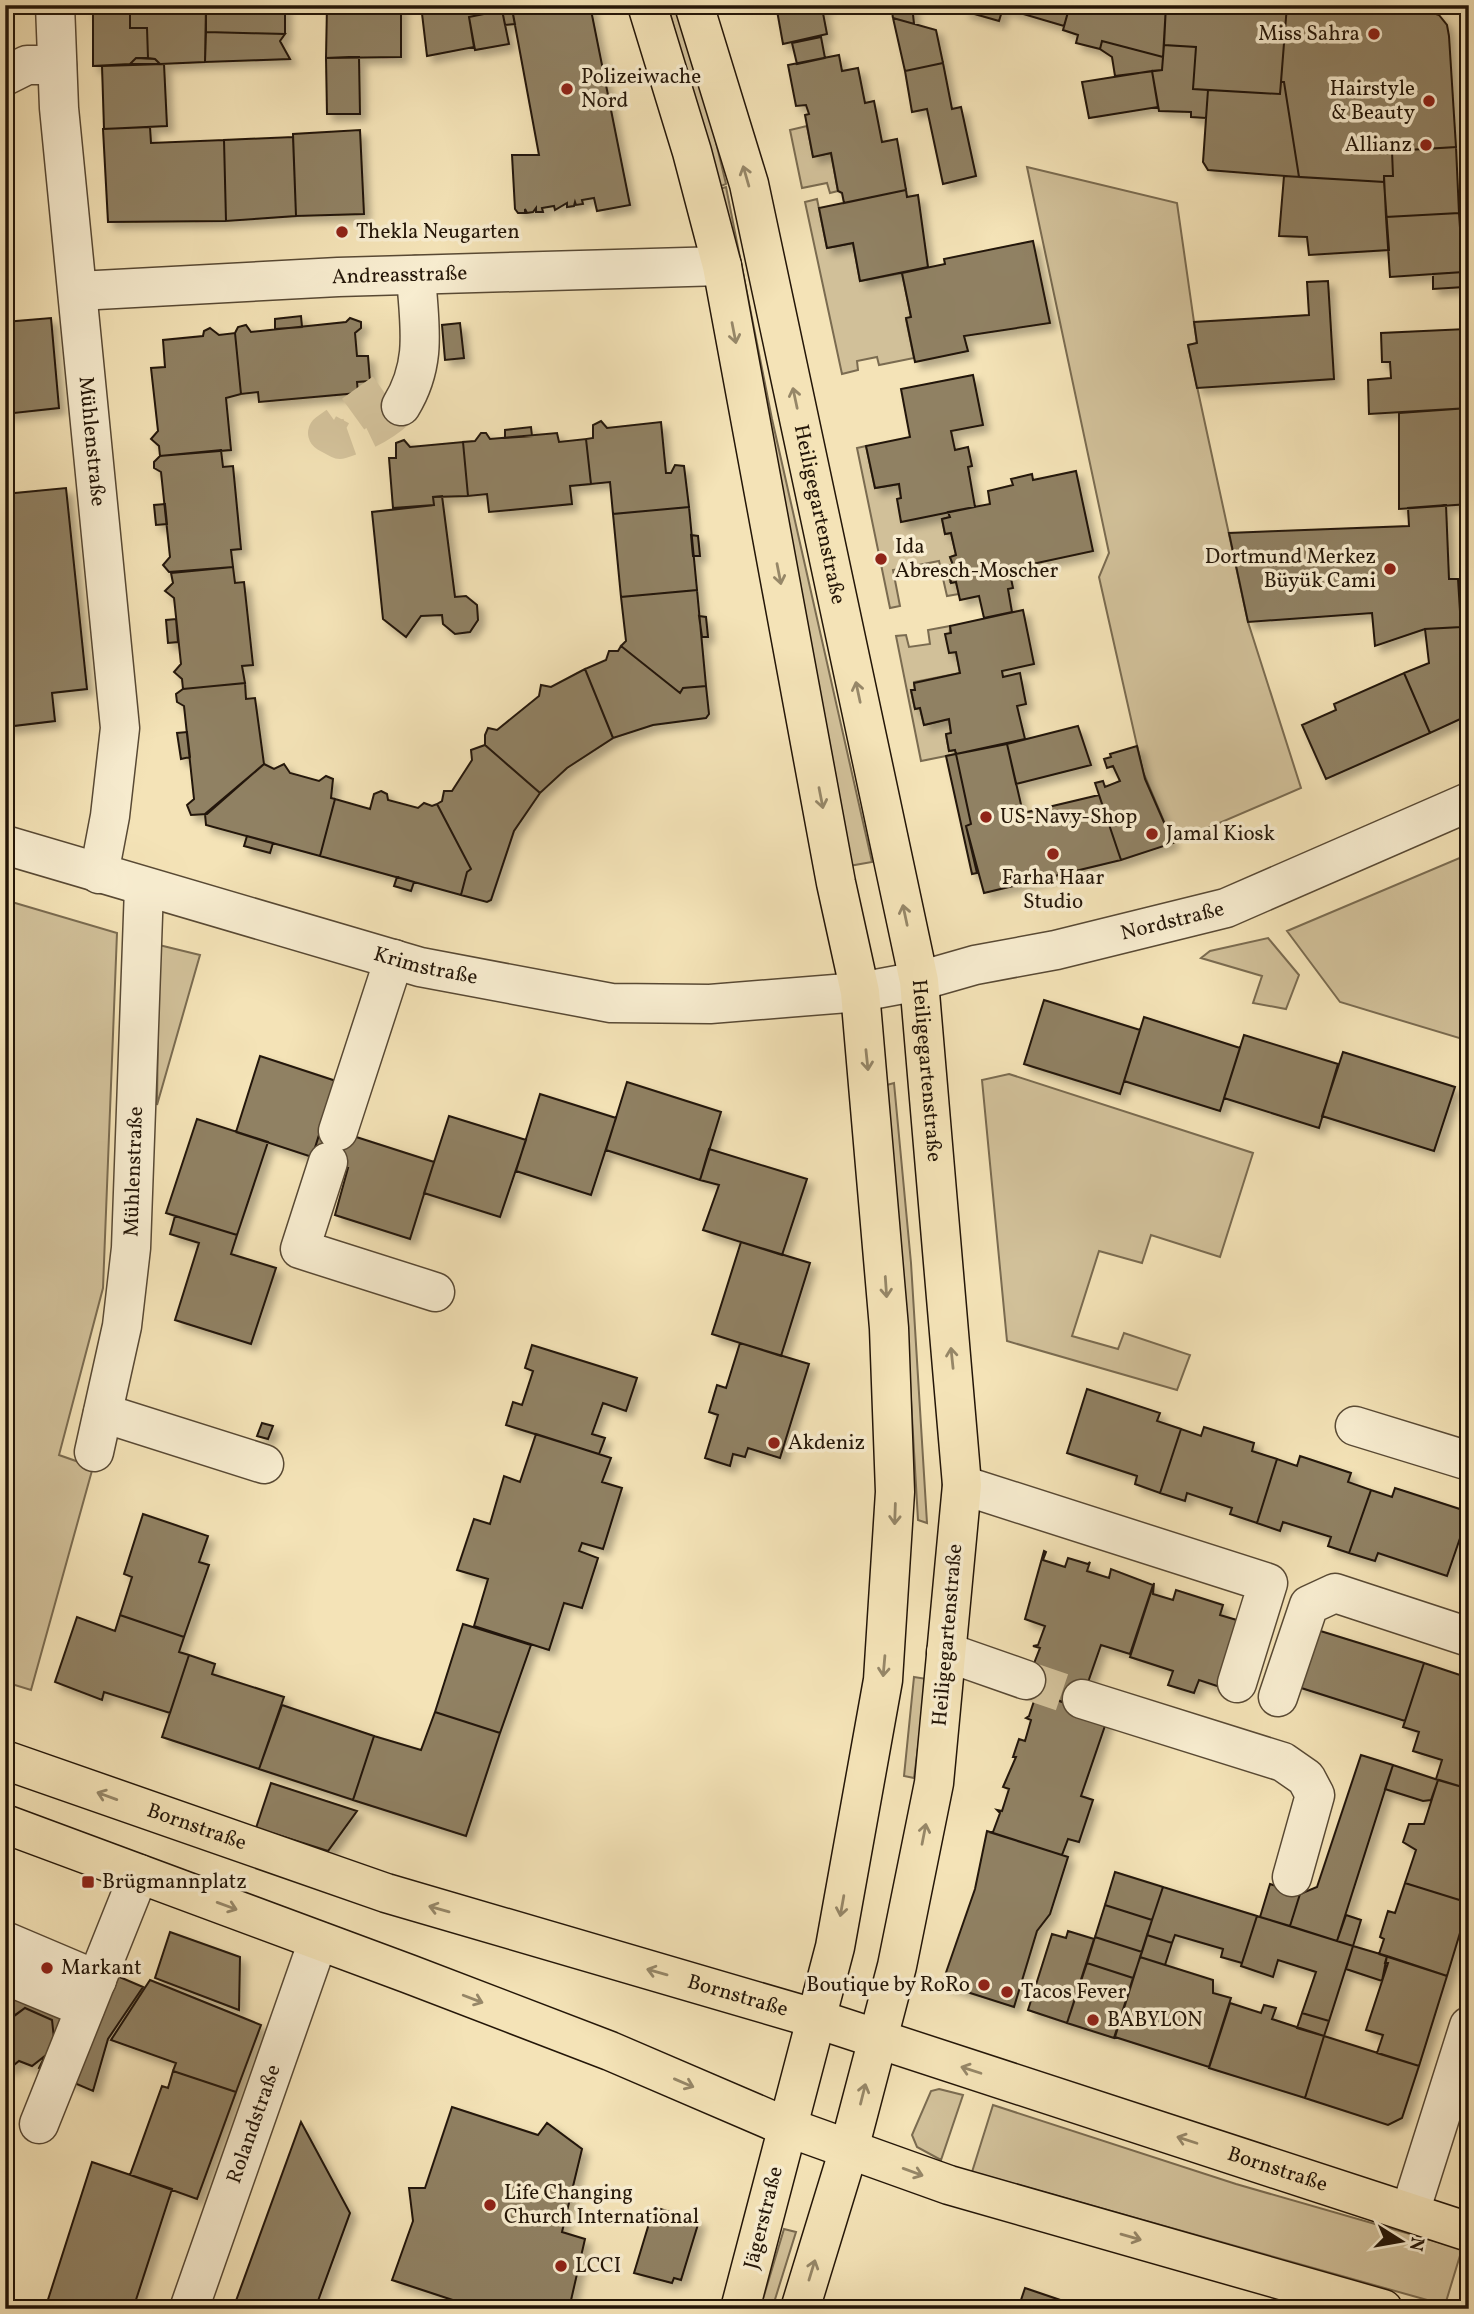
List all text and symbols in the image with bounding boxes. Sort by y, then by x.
place label: Miss Sahra [1258,20,1360,49]
marker: Miss Sahra [1366,26,1382,42]
place label: Polizeiwache Nord [581,63,701,116]
place label: Hairstyle & Beauty [1330,75,1416,128]
marker: Polizeiwache Nord [559,81,575,97]
marker: Hairstyle & Beauty [1421,93,1437,109]
place label: Allianz [1345,131,1412,160]
marker: Allianz [1418,137,1434,153]
one-way arrow [739,165,752,187]
place label: Thekla Neugarten [356,218,520,247]
marker: Thekla Neugarten [334,224,350,240]
street label: Andreasstraße [331,259,468,292]
one-way arrow [728,321,741,344]
street label: Mühlenstraße [71,375,113,508]
one-way arrow [787,387,801,410]
street label: Heiligegartenstraße [786,422,853,607]
place label: Ida Abresch-Moscher [895,533,1058,586]
place label: Dortmund Merkez Büyük Cami [1205,543,1376,596]
marker: Ida Abresch-Moscher [873,551,889,567]
marker: Dortmund Merkez Büyük Cami [1382,561,1398,577]
one-way arrow [773,562,786,585]
one-way arrow [850,681,864,704]
one-way arrow [815,786,828,808]
place label: US-Navy-Shop [1000,803,1137,832]
marker: US-Navy-Shop [978,809,994,825]
place label: Jamal Kiosk [1166,820,1276,849]
marker: Jamal Kiosk [1144,826,1160,842]
marker: Farha Haar Studio [1045,846,1061,862]
place label: Farha Haar Studio [1002,864,1105,917]
street label: Nordstraße [1118,894,1227,948]
one-way arrow [898,904,912,927]
street label: Krimstraße [370,940,480,992]
street label: Heiligegartenstraße [904,978,949,1163]
one-way arrow [861,1048,874,1071]
street label: Mühlenstraße [117,1106,151,1237]
one-way arrow [880,1275,893,1298]
one-way arrow [945,1347,958,1370]
place label: Akdeniz [788,1429,865,1458]
marker: Akdeniz [766,1435,782,1451]
one-way arrow [888,1502,901,1525]
street label: Heiligegartenstraße [926,1542,970,1727]
one-way arrow [877,1654,890,1677]
one-way arrow [97,1789,119,1802]
street label: Bornstraße [143,1796,250,1858]
one-way arrow [917,1823,931,1846]
place label: Brügmannplatz [102,1868,247,1897]
marker: Brügmannplatz [80,1874,96,1890]
one-way arrow [835,1894,848,1917]
one-way arrow [215,1901,237,1914]
one-way arrow [428,1901,450,1914]
place label: Markant [61,1954,142,1983]
marker: Markant [39,1960,55,1976]
one-way arrow [646,1965,668,1978]
street label: Bornstraße [684,1967,792,2024]
place label: Boutique by RoRo [806,1971,970,2000]
marker: Boutique by RoRo [976,1977,992,1993]
place label: Tacos Fever [1021,1978,1127,2007]
marker: Tacos Fever [999,1984,1015,2000]
one-way arrow [461,1993,483,2006]
place label: BABYLON [1107,2006,1203,2035]
marker: BABYLON [1085,2012,1101,2028]
street label: Rolandstraße [220,2061,288,2187]
one-way arrow [960,2063,982,2076]
one-way arrow [673,2077,694,2090]
one-way arrow [857,2083,870,2105]
one-way arrow [1177,2132,1199,2145]
street label: Bornstraße [1224,2140,1331,2199]
street label: Jägerstraße [737,2164,791,2272]
one-way arrow [902,2167,924,2179]
place label: Life Changing Church International [504,2179,699,2232]
marker: Life Changing Church International [482,2197,498,2213]
north arrow [1366,2206,1436,2276]
one-way arrow [1119,2231,1142,2244]
text: N [1402,2235,1430,2253]
place label: LCCI [575,2252,621,2281]
marker: LCCI [553,2258,569,2274]
one-way arrow [807,2259,820,2281]

